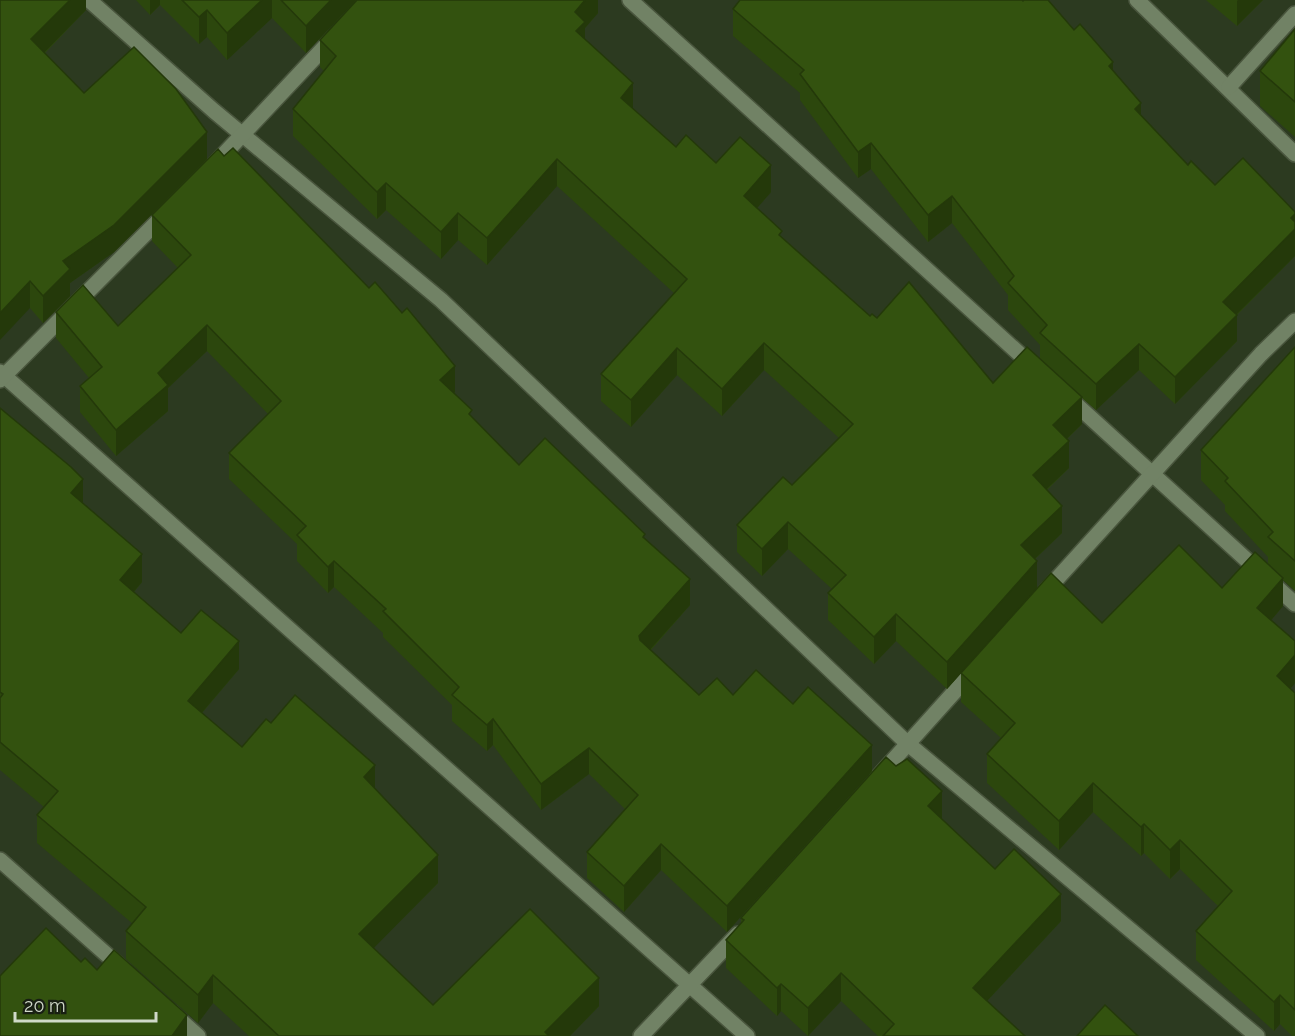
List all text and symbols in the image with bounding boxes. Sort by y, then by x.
scale bar [15,985,156,1023]
text: 20 m [24,995,66,1016]

